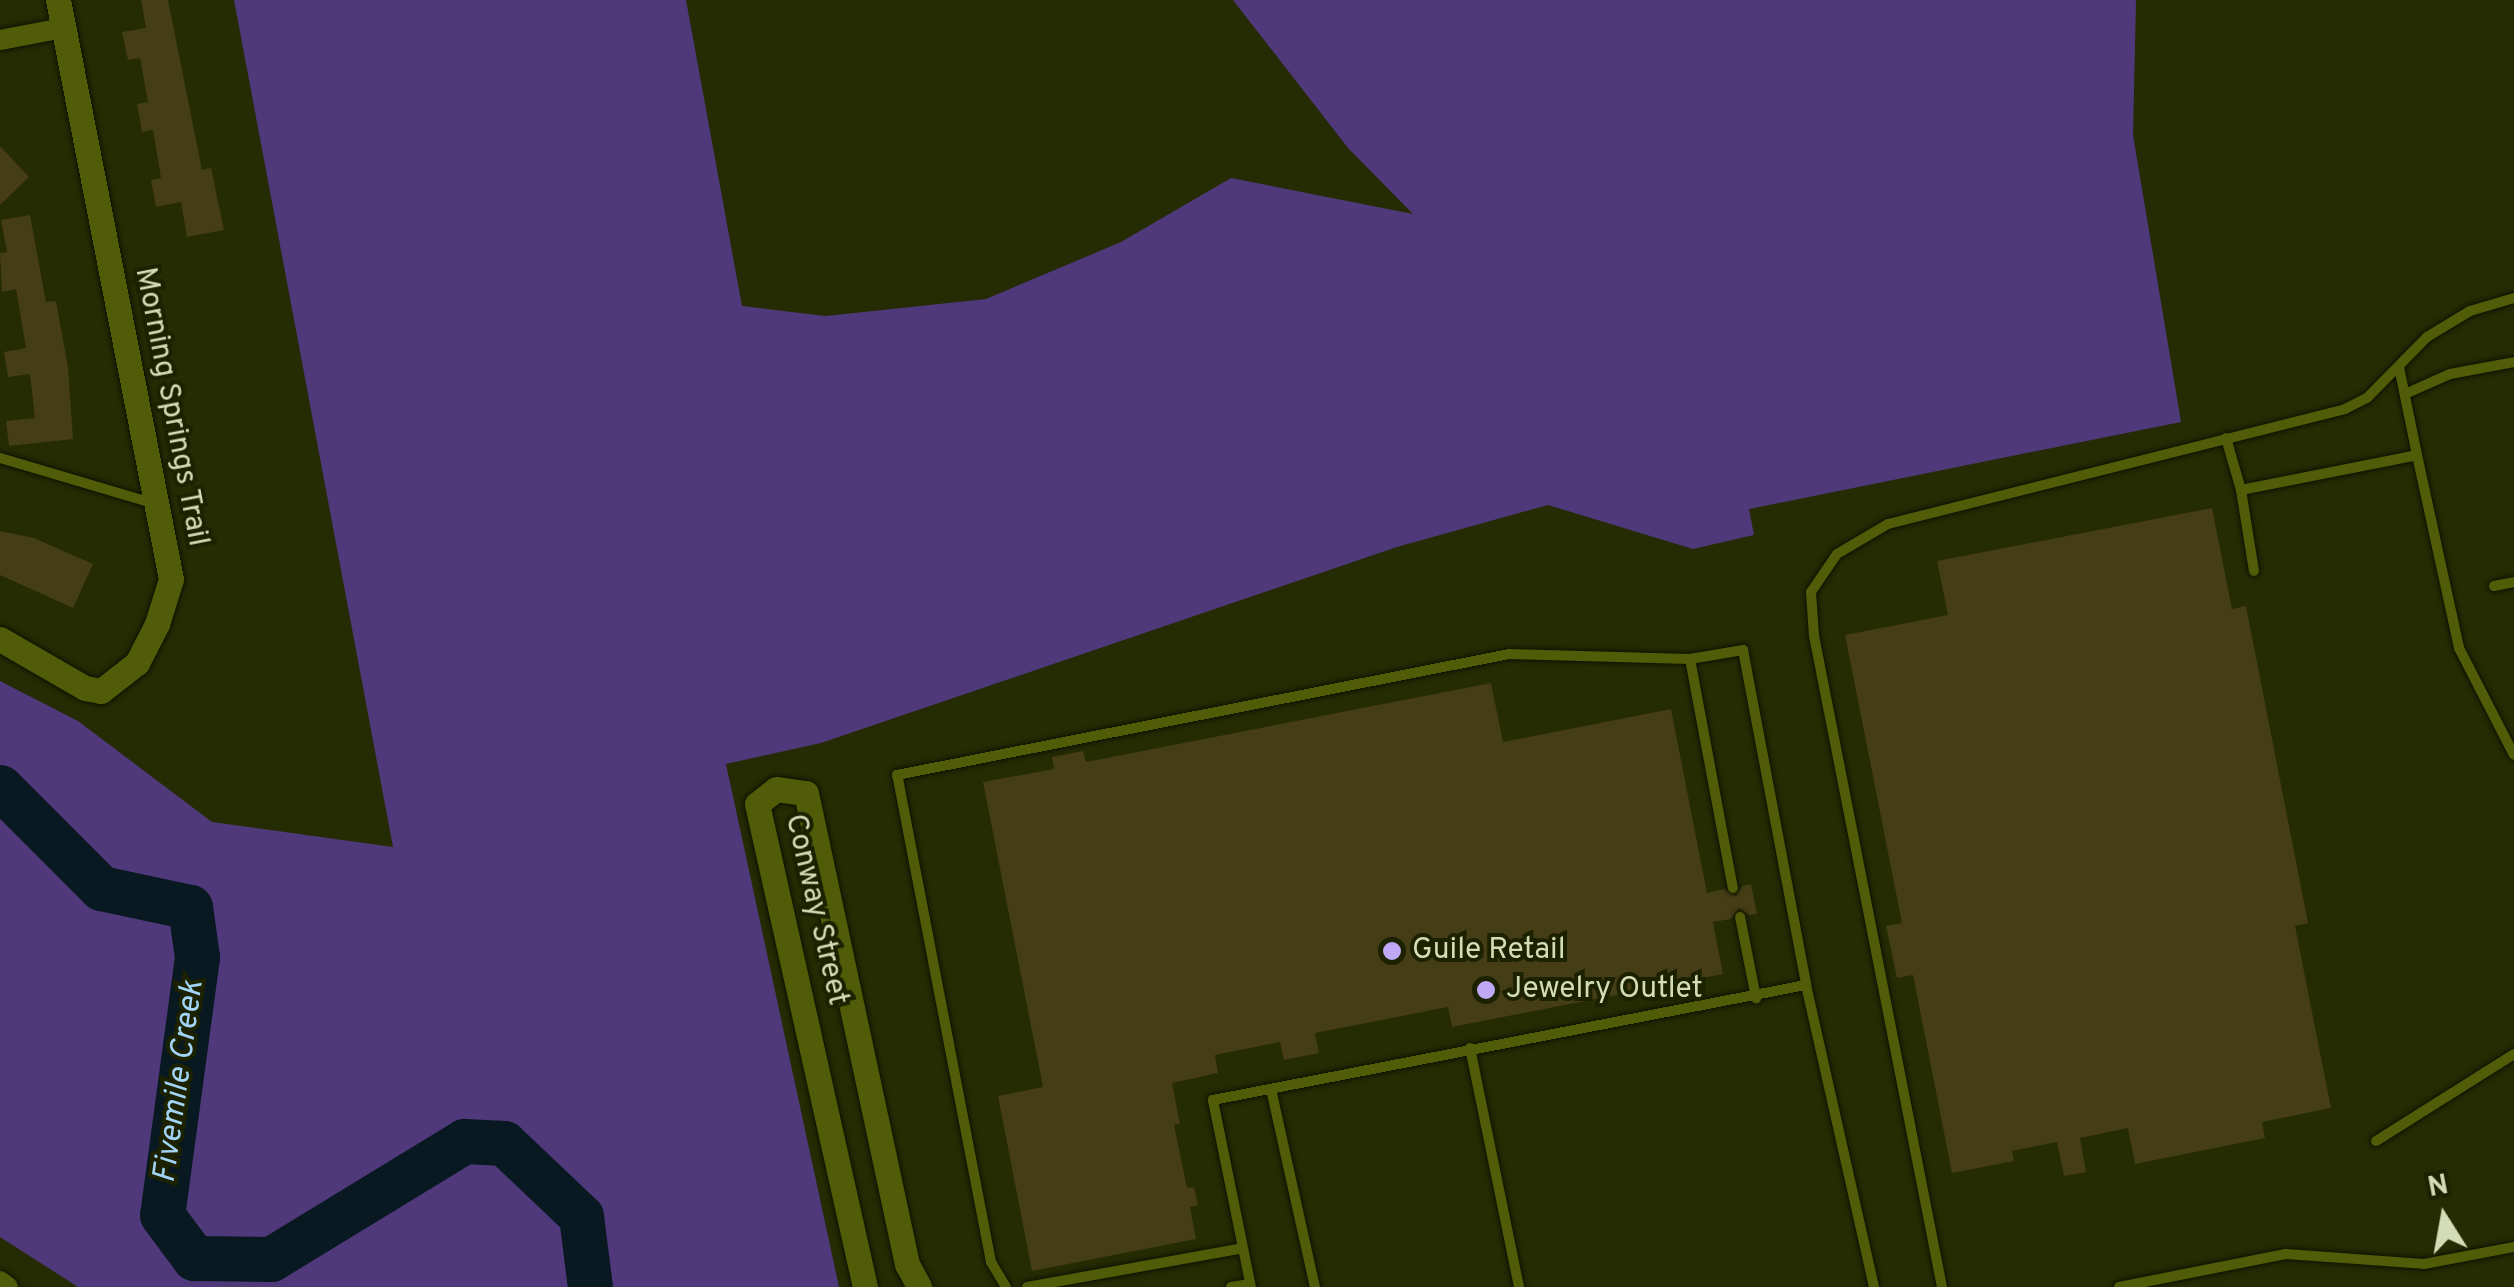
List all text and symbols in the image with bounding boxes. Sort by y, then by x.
street label: Morning Springs Trail [125,264,215,550]
street label: Conway Street [776,811,854,1009]
place label: Guile Retail [1412,933,1566,969]
marker: Guile Retail [1381,940,1403,962]
place label: Jewelry Outlet [1506,972,1703,1008]
water label: Fivemile Creek [147,978,213,1186]
marker: Jewelry Outlet [1475,979,1497,1001]
north arrow [2394,1167,2494,1267]
text: N [2425,1168,2452,1207]

